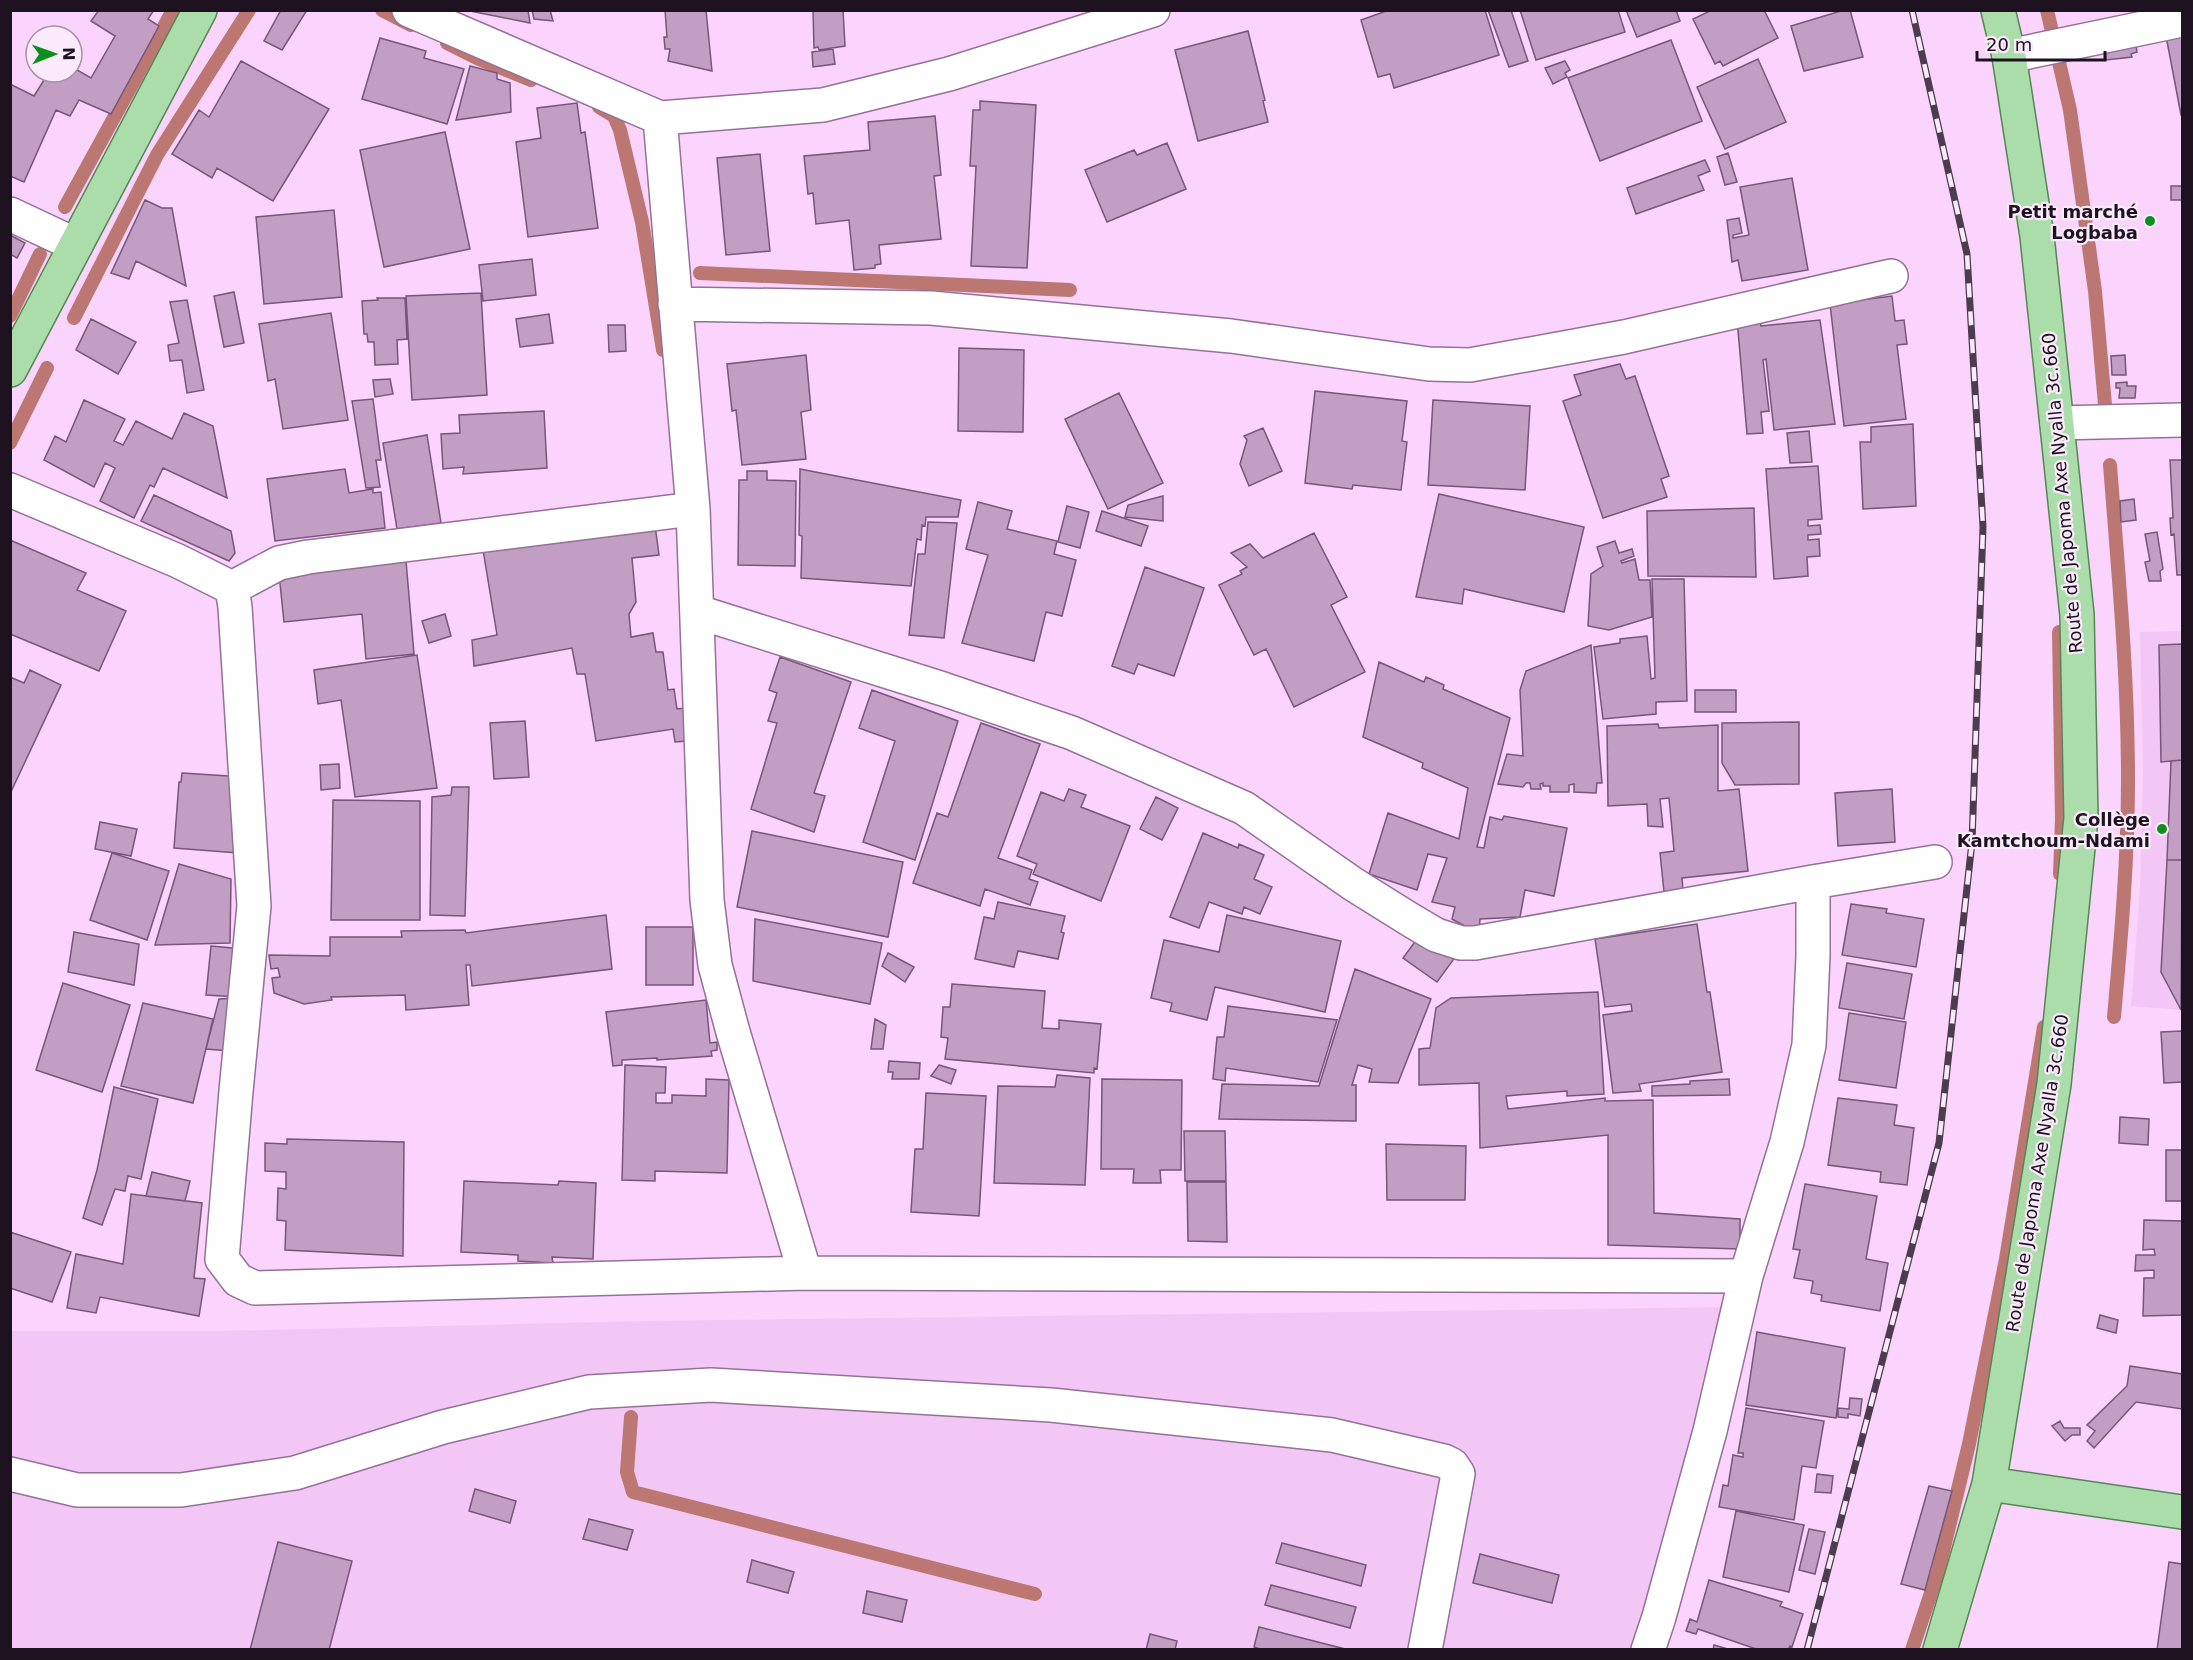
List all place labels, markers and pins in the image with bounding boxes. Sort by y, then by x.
place label: Petit marché Logbaba [2007,201,2138,243]
marker: Petit marché Logbaba [2143,214,2157,228]
place label: Collège Kamtchoum-Ndami [1957,809,2150,851]
marker: Collège Kamtchoum-Ndami [2155,822,2169,836]

